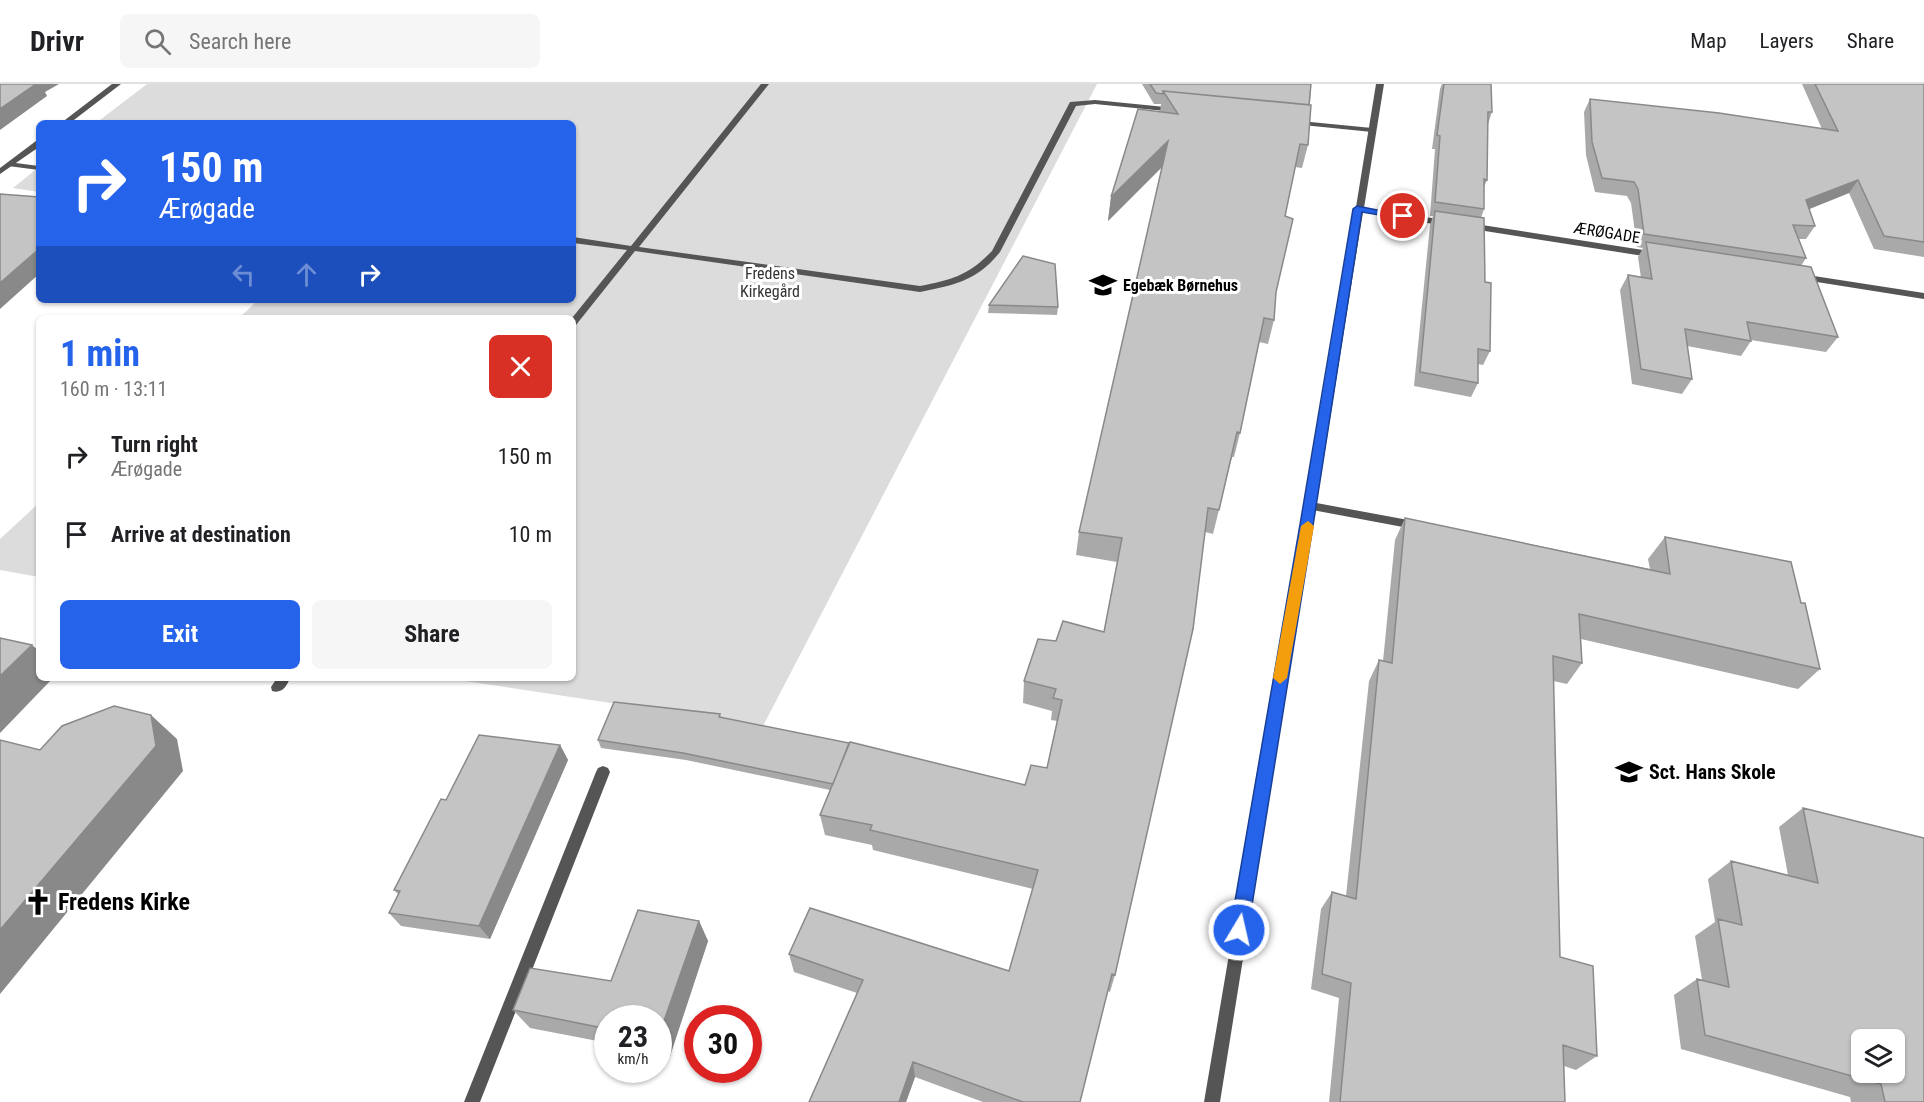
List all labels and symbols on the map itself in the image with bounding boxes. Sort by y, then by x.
pin [1377,190,1428,241]
street label: ÆRØGADE [1571,218,1641,247]
park label: Fredens Kirkegård [740,264,800,301]
school or university icon: Egebæk Børnehus [1088,270,1118,300]
place label: Egebæk Børnehus [1123,276,1238,295]
school or university icon: Sct. Hans Skole [1614,757,1644,787]
place label: Sct. Hans Skole [1649,760,1776,784]
church icon: Fredens Kirke [23,887,53,917]
place label: Fredens Kirke [58,888,190,916]
position arrow [1207,898,1271,962]
speed limit sign: 30 [684,1005,762,1083]

